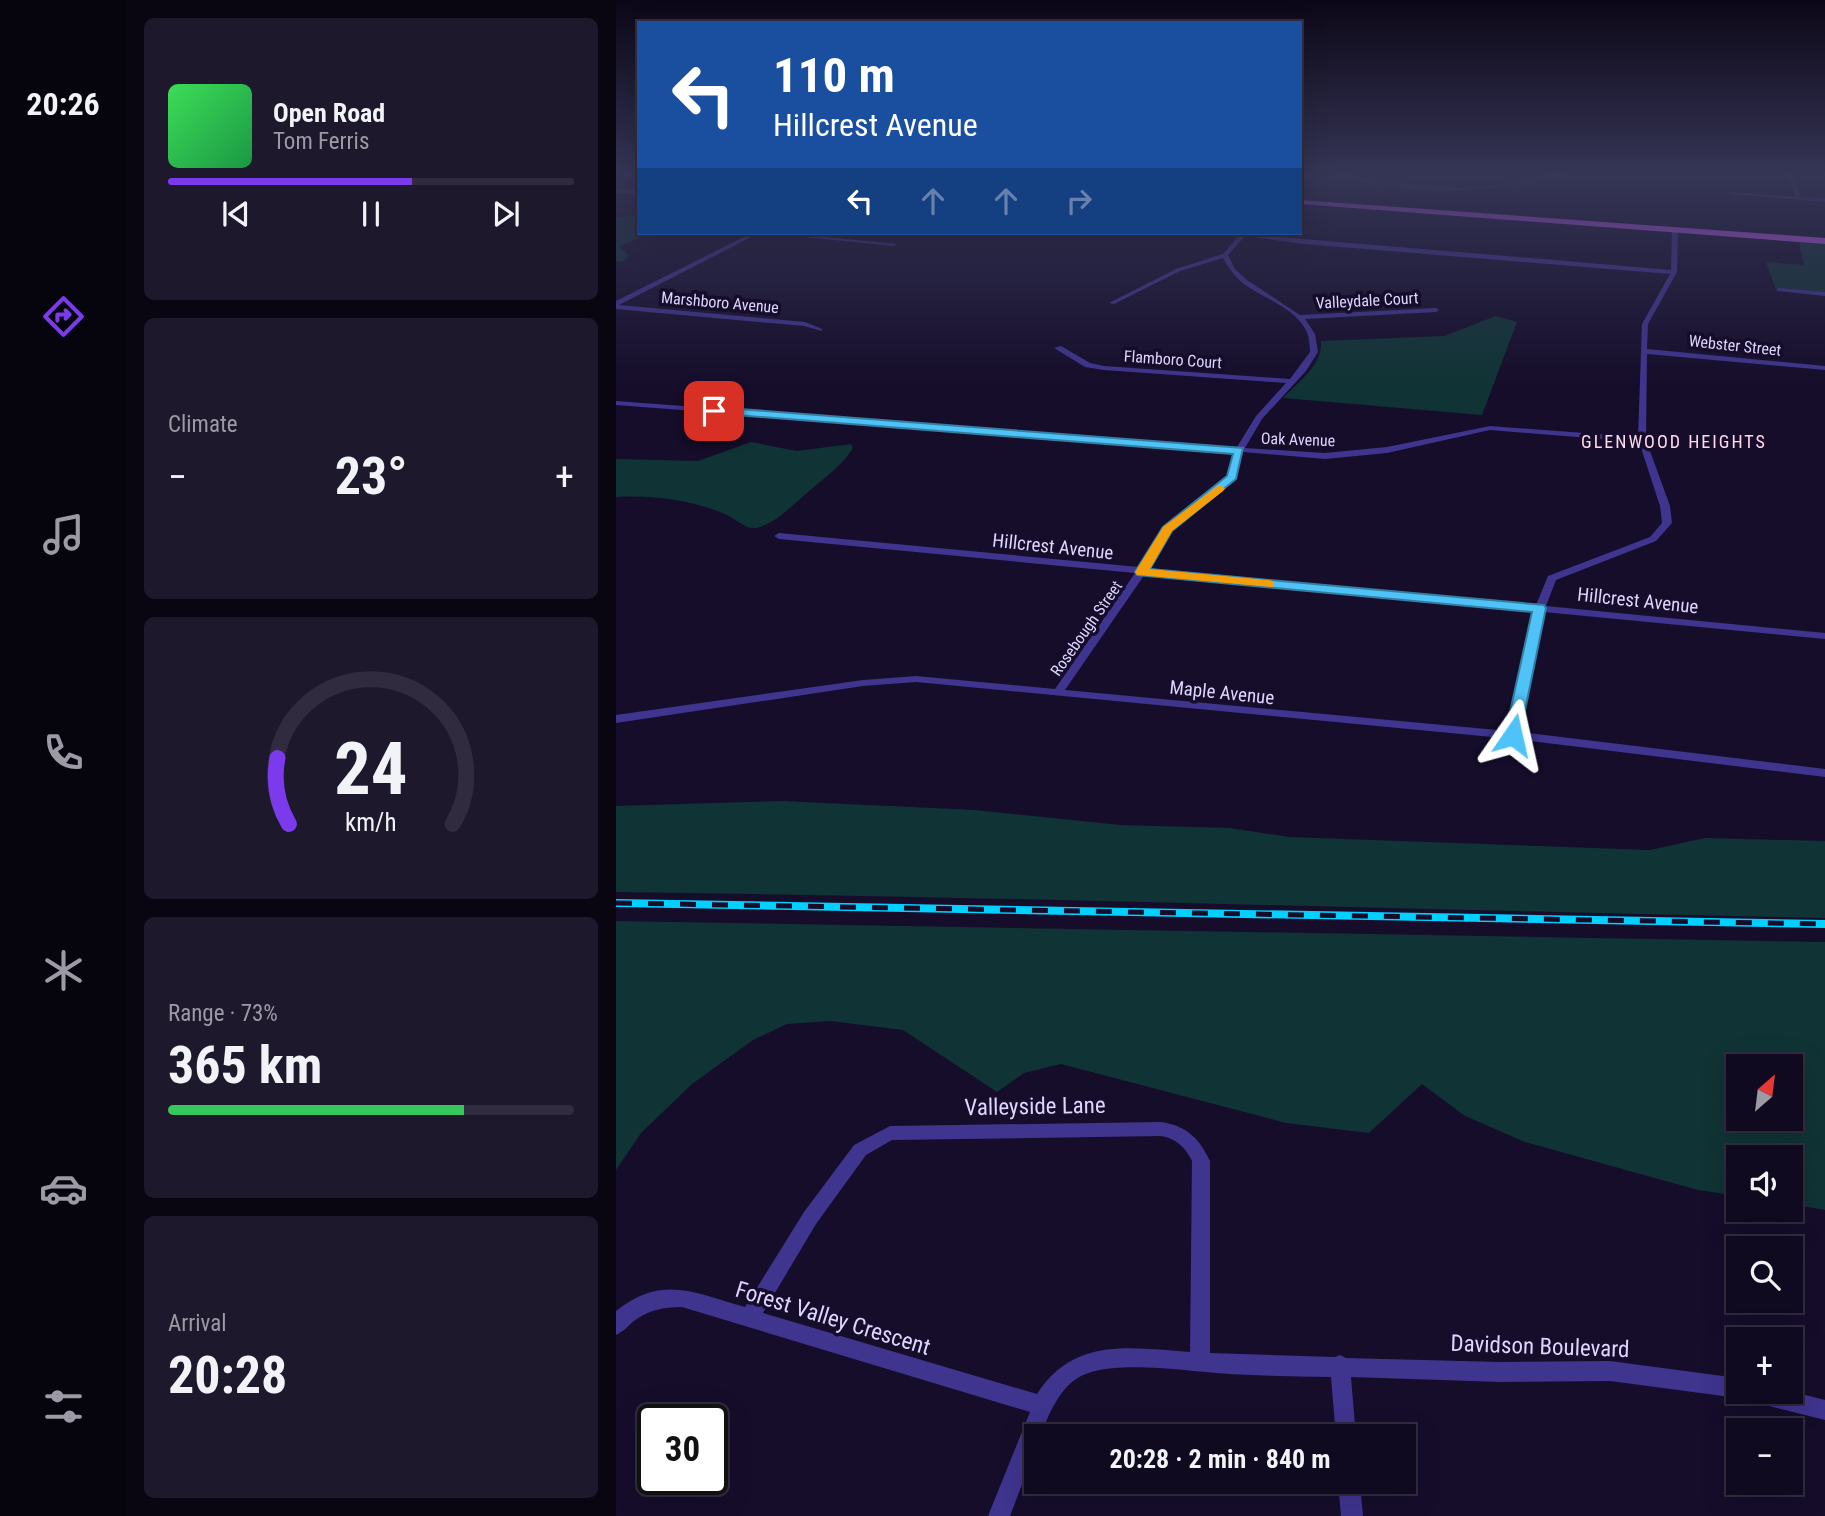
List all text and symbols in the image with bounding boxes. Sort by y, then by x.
text: 110 m [773,47,895,104]
icon: left [658,49,749,140]
text: 20:26 [26,85,100,123]
text: Open Road [273,98,385,128]
text: Hillcrest Avenue [773,106,978,144]
text: Tom Ferris [273,128,369,155]
icon: left [841,182,879,220]
icon: ahead [914,182,952,220]
icon: ahead [987,182,1025,220]
icon: right [1060,182,1098,220]
icon: previous [217,195,255,233]
icon: pause [352,195,390,233]
icon: next [487,195,525,233]
street label: Marshboro Avenue [660,288,780,317]
street label: Valleydale Court [1315,288,1419,313]
icon: directions [39,292,88,341]
street label: Webster Street [1688,331,1782,360]
street label: Flamboro Court [1123,347,1223,372]
pin [684,381,744,441]
icon: arrive [695,392,733,430]
text: Climate [168,411,238,438]
street label: Oak Avenue [1261,429,1335,450]
district label: GLENWOOD HEIGHTS [1581,431,1767,452]
text: 23° [335,446,407,507]
text: − [168,455,187,499]
text: + [555,455,574,499]
icon: music [39,510,88,559]
street label: Hillcrest Avenue [991,529,1115,564]
street label: Rosebough Street [1047,577,1126,680]
street label: Hillcrest Avenue [1576,583,1700,618]
street label: Maple Avenue [1168,676,1276,709]
position arrow [1476,698,1550,772]
text: 24 [334,726,408,812]
icon: phone [39,728,88,777]
text: km/h [345,808,397,837]
icon: climate [39,946,88,995]
text: Range · 73% [168,1000,278,1027]
text: 365 km [168,1035,322,1096]
north arrow [1726,1054,1802,1130]
map controls [1726,1054,1803,1495]
street label: Valleyside Lane [964,1092,1106,1121]
button: sound [1726,1145,1803,1222]
icon: car [39,1164,88,1213]
button: search [1726,1236,1803,1313]
street label: Forest Valley Crescent [732,1276,934,1361]
text: Arrival [168,1310,227,1337]
button: + [1726,1327,1803,1404]
street label: Davidson Boulevard [1450,1330,1630,1363]
text: 20:28 [168,1345,287,1406]
icon: filters [39,1382,88,1431]
speed limit sign: 30 [637,1404,728,1495]
button: − [1726,1418,1803,1495]
text: 20:28 · 2 min · 840 m [1110,1444,1330,1474]

